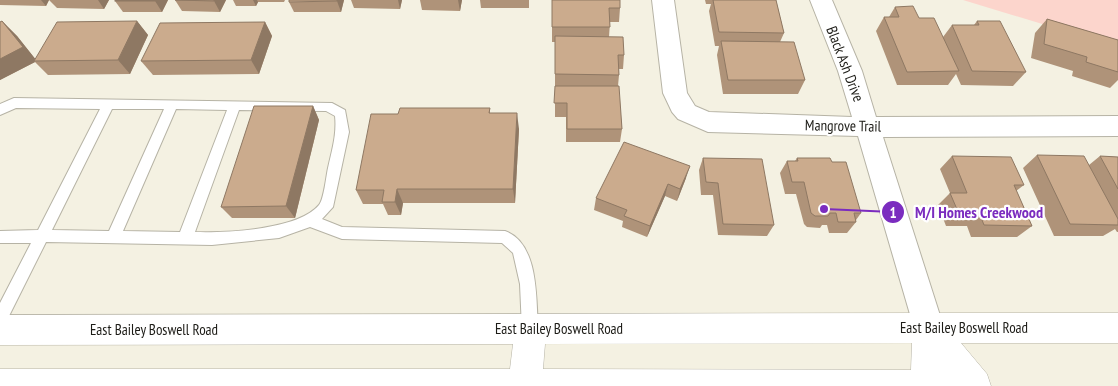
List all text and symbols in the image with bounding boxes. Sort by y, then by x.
street label: Black Ash Drive [822,23,869,104]
street label: Mangrove Trail [805,115,882,136]
callout: M/I Homes Creekwood [880,197,1053,228]
text: M/I Homes Creekwood [915,202,1043,222]
text: 1 [889,203,897,222]
street label: East Bailey Boswell Road [900,318,1028,337]
street label: East Bailey Boswell Road [495,319,623,338]
street label: East Bailey Boswell Road [90,320,218,339]

